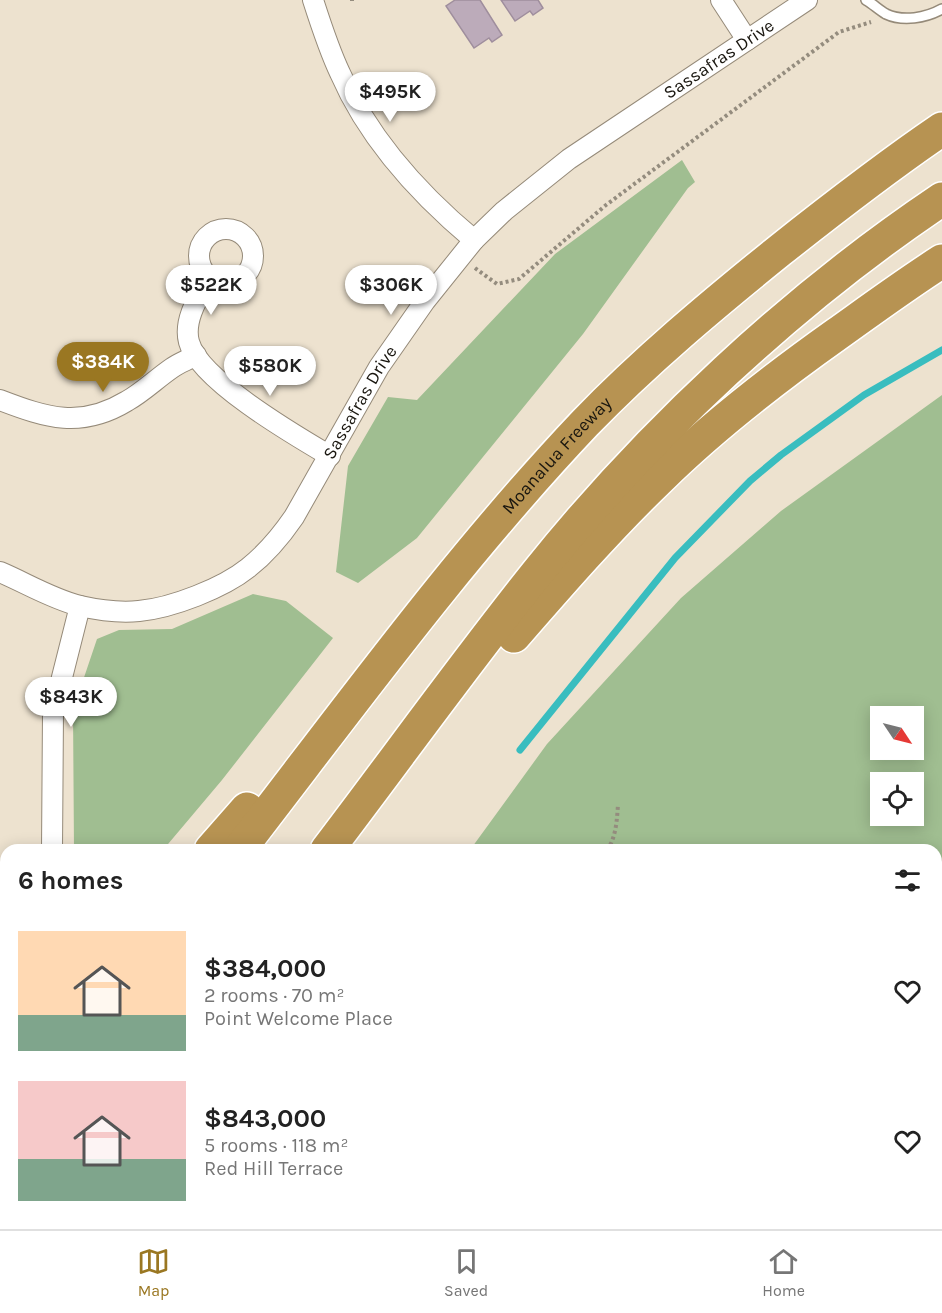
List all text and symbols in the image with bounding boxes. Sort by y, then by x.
street label: Sassafras Drive [659,14,778,104]
pin: $495K [348,72,432,123]
text: $495K [359,80,421,103]
pin: $522K [169,265,253,316]
pin: $306K [349,265,433,316]
text: $522K [180,273,242,296]
text: $306K [359,273,423,296]
street label: Sassafras Drive [318,341,402,463]
pin: $384K [61,342,145,393]
pin: $580K [228,346,312,397]
text: $384K [71,350,135,373]
text: $580K [238,354,302,377]
street label: Moanalua Freeway [497,391,616,518]
pin: $843K [29,677,113,728]
text: $843K [39,685,103,708]
north arrow [870,706,924,760]
map controls [870,706,924,826]
button: locate [870,772,924,826]
icon: filters [891,864,924,897]
text: 6 homes [18,865,123,896]
text: $384,000 [204,953,326,984]
icon: home [66,955,138,1027]
icon: heart [891,975,924,1008]
text: 2 rooms · 70 m² [204,984,344,1007]
text: Point Welcome Place [204,1007,393,1030]
text: $843,000 [204,1103,326,1134]
icon: home [66,1105,138,1177]
icon: heart [891,1125,924,1158]
text: 5 rooms · 118 m² [204,1134,348,1157]
text: Red Hill Terrace [204,1157,343,1180]
tab: Map [137,1245,170,1300]
tab: Saved [444,1245,488,1300]
tab: Home [762,1245,805,1300]

